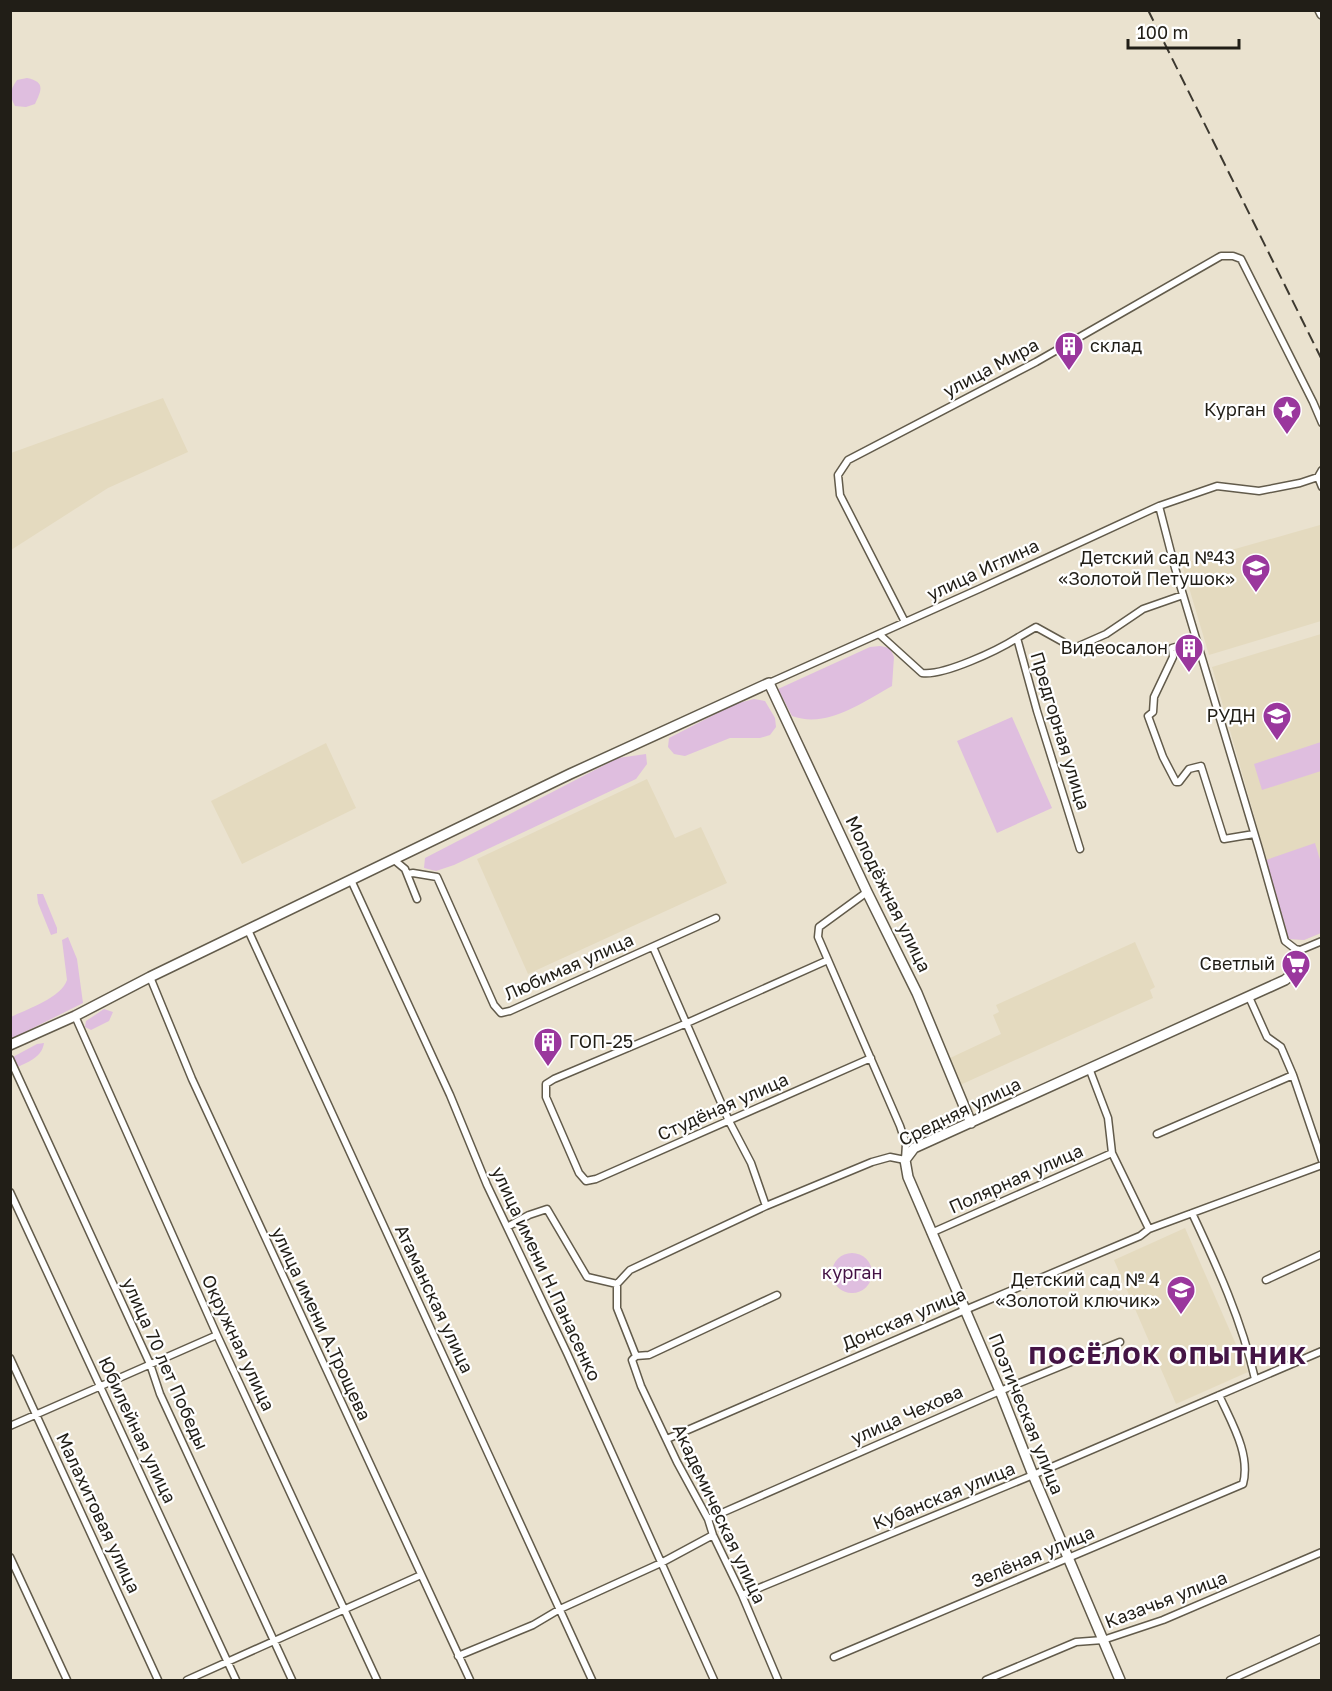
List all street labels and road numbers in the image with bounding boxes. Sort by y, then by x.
street label: улица Мира [939,333,1042,401]
street label: улица Иглина [923,534,1042,605]
street label: Предгорная улица [1026,649,1096,813]
street label: Молодёжная улица [841,812,936,975]
street label: Любимая улица [501,928,637,1004]
street label: Студёная улица [654,1067,791,1145]
street label: Средняя улица [895,1072,1024,1150]
street label: Полярная улица [945,1139,1086,1218]
street label: улица имени Н.Панасенко [487,1163,606,1384]
street label: Атаманская улица [391,1221,479,1376]
street label: улица имени А.Трощева [267,1223,376,1424]
street label: Окружная улица [198,1271,280,1414]
street label: улица 70 лет Победы [118,1274,214,1453]
street label: Донская улица [838,1282,969,1354]
street label: Поэтическая улица [985,1330,1069,1497]
street label: Юбилейная улица [94,1353,182,1506]
street label: улица Чехова [847,1380,966,1449]
street label: Академическая улица [669,1420,771,1607]
street label: Малахитовая улица [52,1429,146,1596]
street label: Кубанская улица [869,1457,1018,1534]
street label: Зелёная улица [968,1520,1097,1592]
street label: Казачья улица [1101,1566,1230,1632]

